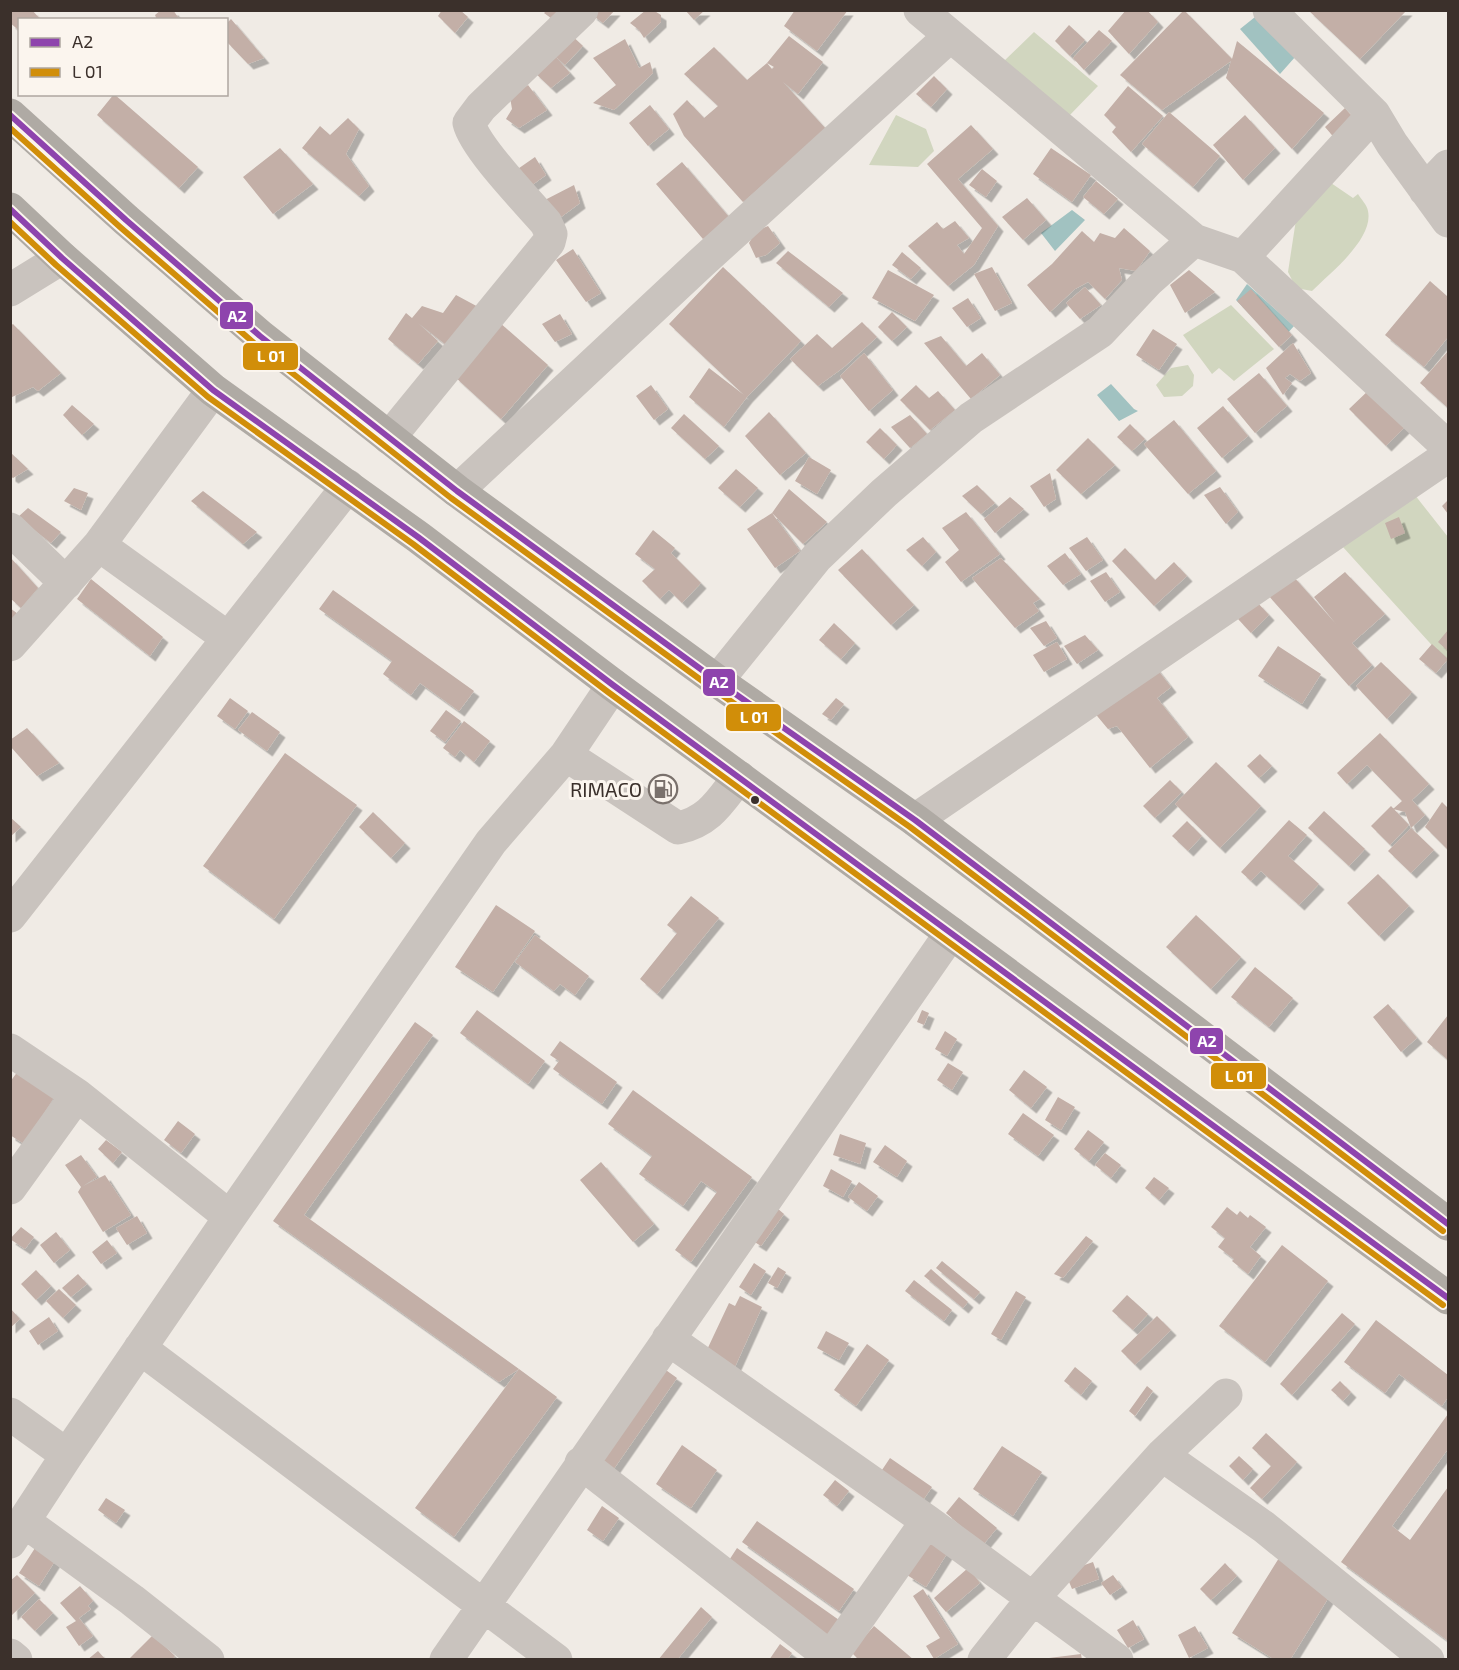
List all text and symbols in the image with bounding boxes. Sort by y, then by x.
legend [18,18,228,96]
text: A2 [72,30,93,52]
text: L 01 [72,60,103,82]
line badge: A2 [219,301,254,330]
text: A2 [227,306,247,325]
line badge: L 01 [242,342,299,371]
text: L 01 [257,346,285,365]
line badge: A2 [702,668,736,697]
text: A2 [709,672,729,691]
line badge: L 01 [725,703,782,732]
text: L 01 [740,707,768,726]
fuel station icon: RIMACO [647,773,679,805]
place label: RIMACO [570,777,642,801]
unlabelled marker [749,794,761,806]
line badge: A2 [1189,1027,1224,1055]
text: A2 [1197,1031,1217,1050]
line badge: L 01 [1210,1062,1267,1090]
text: L 01 [1225,1066,1253,1085]

